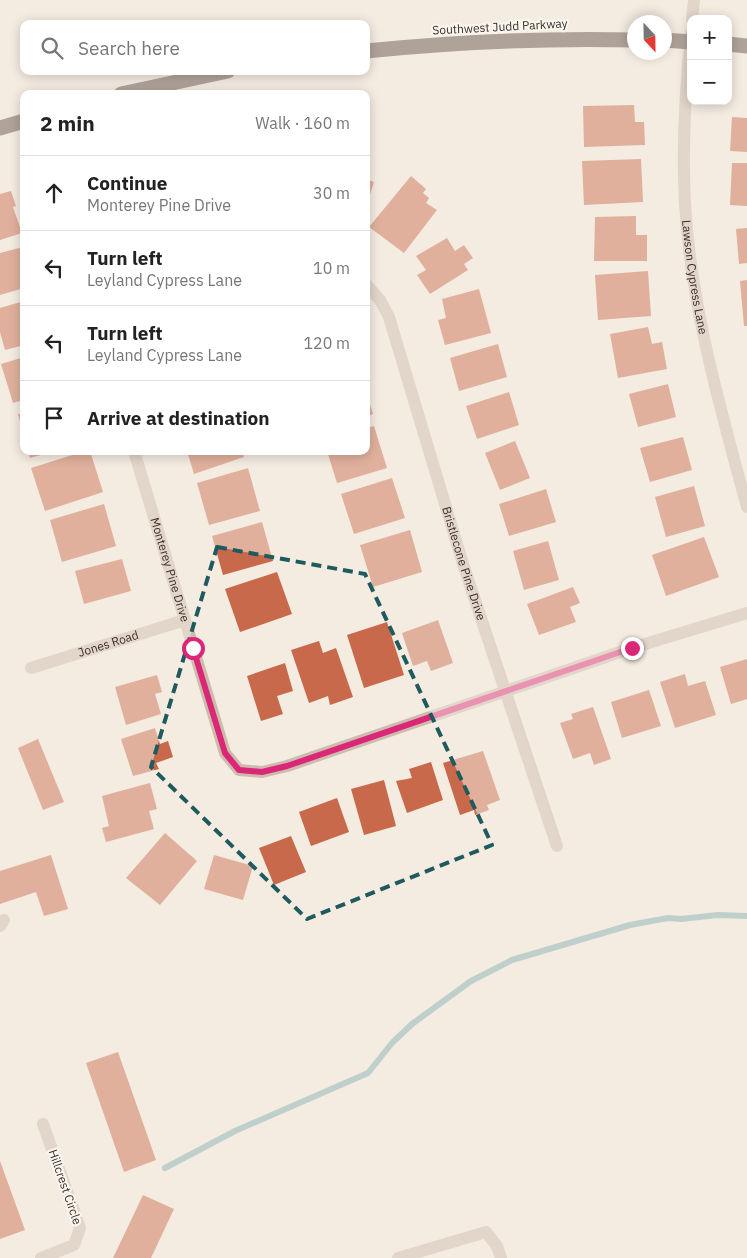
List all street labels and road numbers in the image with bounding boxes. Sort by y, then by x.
street label: Southwest Judd Parkway [432,15,568,38]
street label: Lawson Cypress Lane [679,219,711,336]
street label: Bristlecone Pine Drive [439,505,489,622]
street label: Monterey Pine Drive [147,516,193,624]
street label: Jones Road [76,627,140,660]
street label: Hillcrest Circle [46,1147,85,1227]

